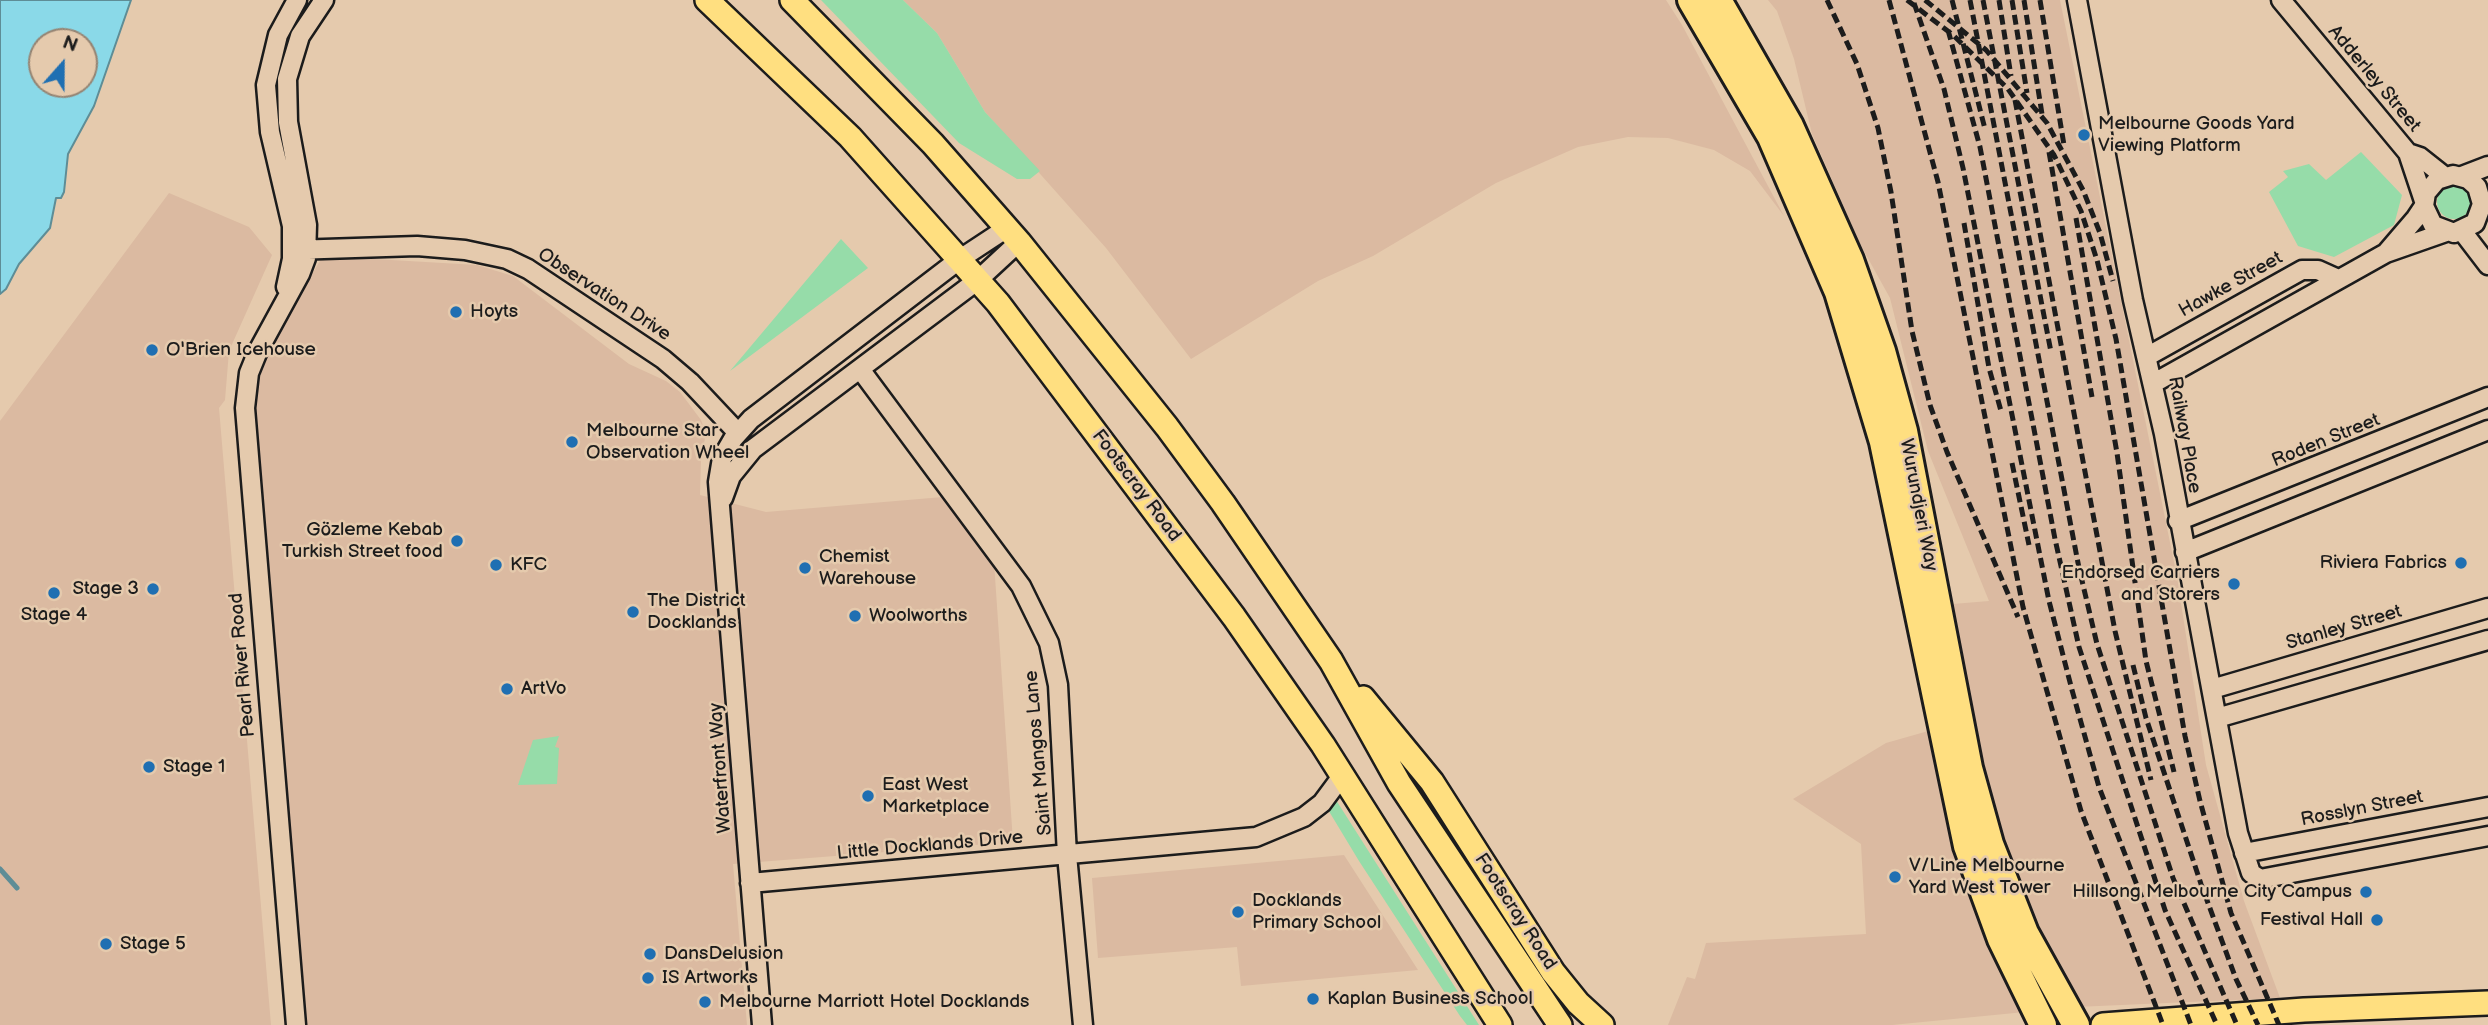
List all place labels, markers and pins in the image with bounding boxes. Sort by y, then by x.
place label: Melbourne Goods Yard Viewing Platform [2098,113,2295,157]
marker: Melbourne Goods Yard Viewing Platform [2076,127,2092,143]
place label: Hoyts [470,301,518,323]
marker: Hoyts [448,304,464,320]
place label: O'Brien Icehouse [166,339,316,361]
marker: O'Brien Icehouse [144,342,160,358]
place label: Melbourne Star Observation Wheel [586,420,749,464]
marker: Melbourne Star Observation Wheel [564,434,580,450]
place label: Gözleme Kebab Turkish Street food [282,519,443,563]
marker: Gözleme Kebab Turkish Street food [449,533,465,549]
place label: Chemist Warehouse [819,546,916,590]
place label: Riviera Fabrics [2319,552,2447,574]
place label: KFC [510,554,547,576]
marker: Riviera Fabrics [2453,555,2469,571]
marker: KFC [488,557,504,573]
marker: Chemist Warehouse [797,560,813,576]
place label: Endorsed Carriers and Storers [2062,562,2220,606]
marker: Endorsed Carriers and Storers [2226,576,2242,592]
place label: Stage 3 [72,578,139,600]
marker: Stage 3 [145,581,161,597]
marker: Stage 4 [46,585,62,601]
place label: The District Docklands [647,590,746,634]
place label: Stage 4 [21,604,87,626]
marker: The District Docklands [625,604,641,620]
place label: Woolworths [869,605,967,627]
marker: Woolworths [847,608,863,624]
place label: ArtVo [521,678,567,700]
marker: ArtVo [499,681,515,697]
place label: Stage 1 [163,756,225,778]
marker: Stage 1 [141,759,157,775]
place label: East West Marketplace [882,774,989,818]
marker: East West Marketplace [860,788,876,804]
place label: V/Line Melbourne Yard West Tower [1909,855,2064,899]
marker: V/Line Melbourne Yard West Tower [1887,869,1903,885]
place label: Hillsong Melbourne City Campus [2072,881,2352,903]
marker: Hillsong Melbourne City Campus [2358,884,2374,900]
place label: Docklands Primary School [1252,890,1381,934]
marker: Docklands Primary School [1230,904,1246,920]
place label: Festival Hall [2260,909,2363,931]
marker: Festival Hall [2369,912,2385,928]
place label: Stage 5 [120,933,186,955]
marker: Stage 5 [98,936,114,952]
place label: DansDelusion [664,943,783,965]
marker: DansDelusion [642,946,658,962]
place label: IS Artworks [662,967,758,989]
marker: IS Artworks [640,970,656,986]
place label: Kaplan Business School [1327,988,1533,1010]
place label: Melbourne Marriott Hotel Docklands [719,991,1029,1013]
marker: Kaplan Business School [1305,991,1321,1007]
marker: Melbourne Marriott Hotel Docklands [697,994,713,1010]

